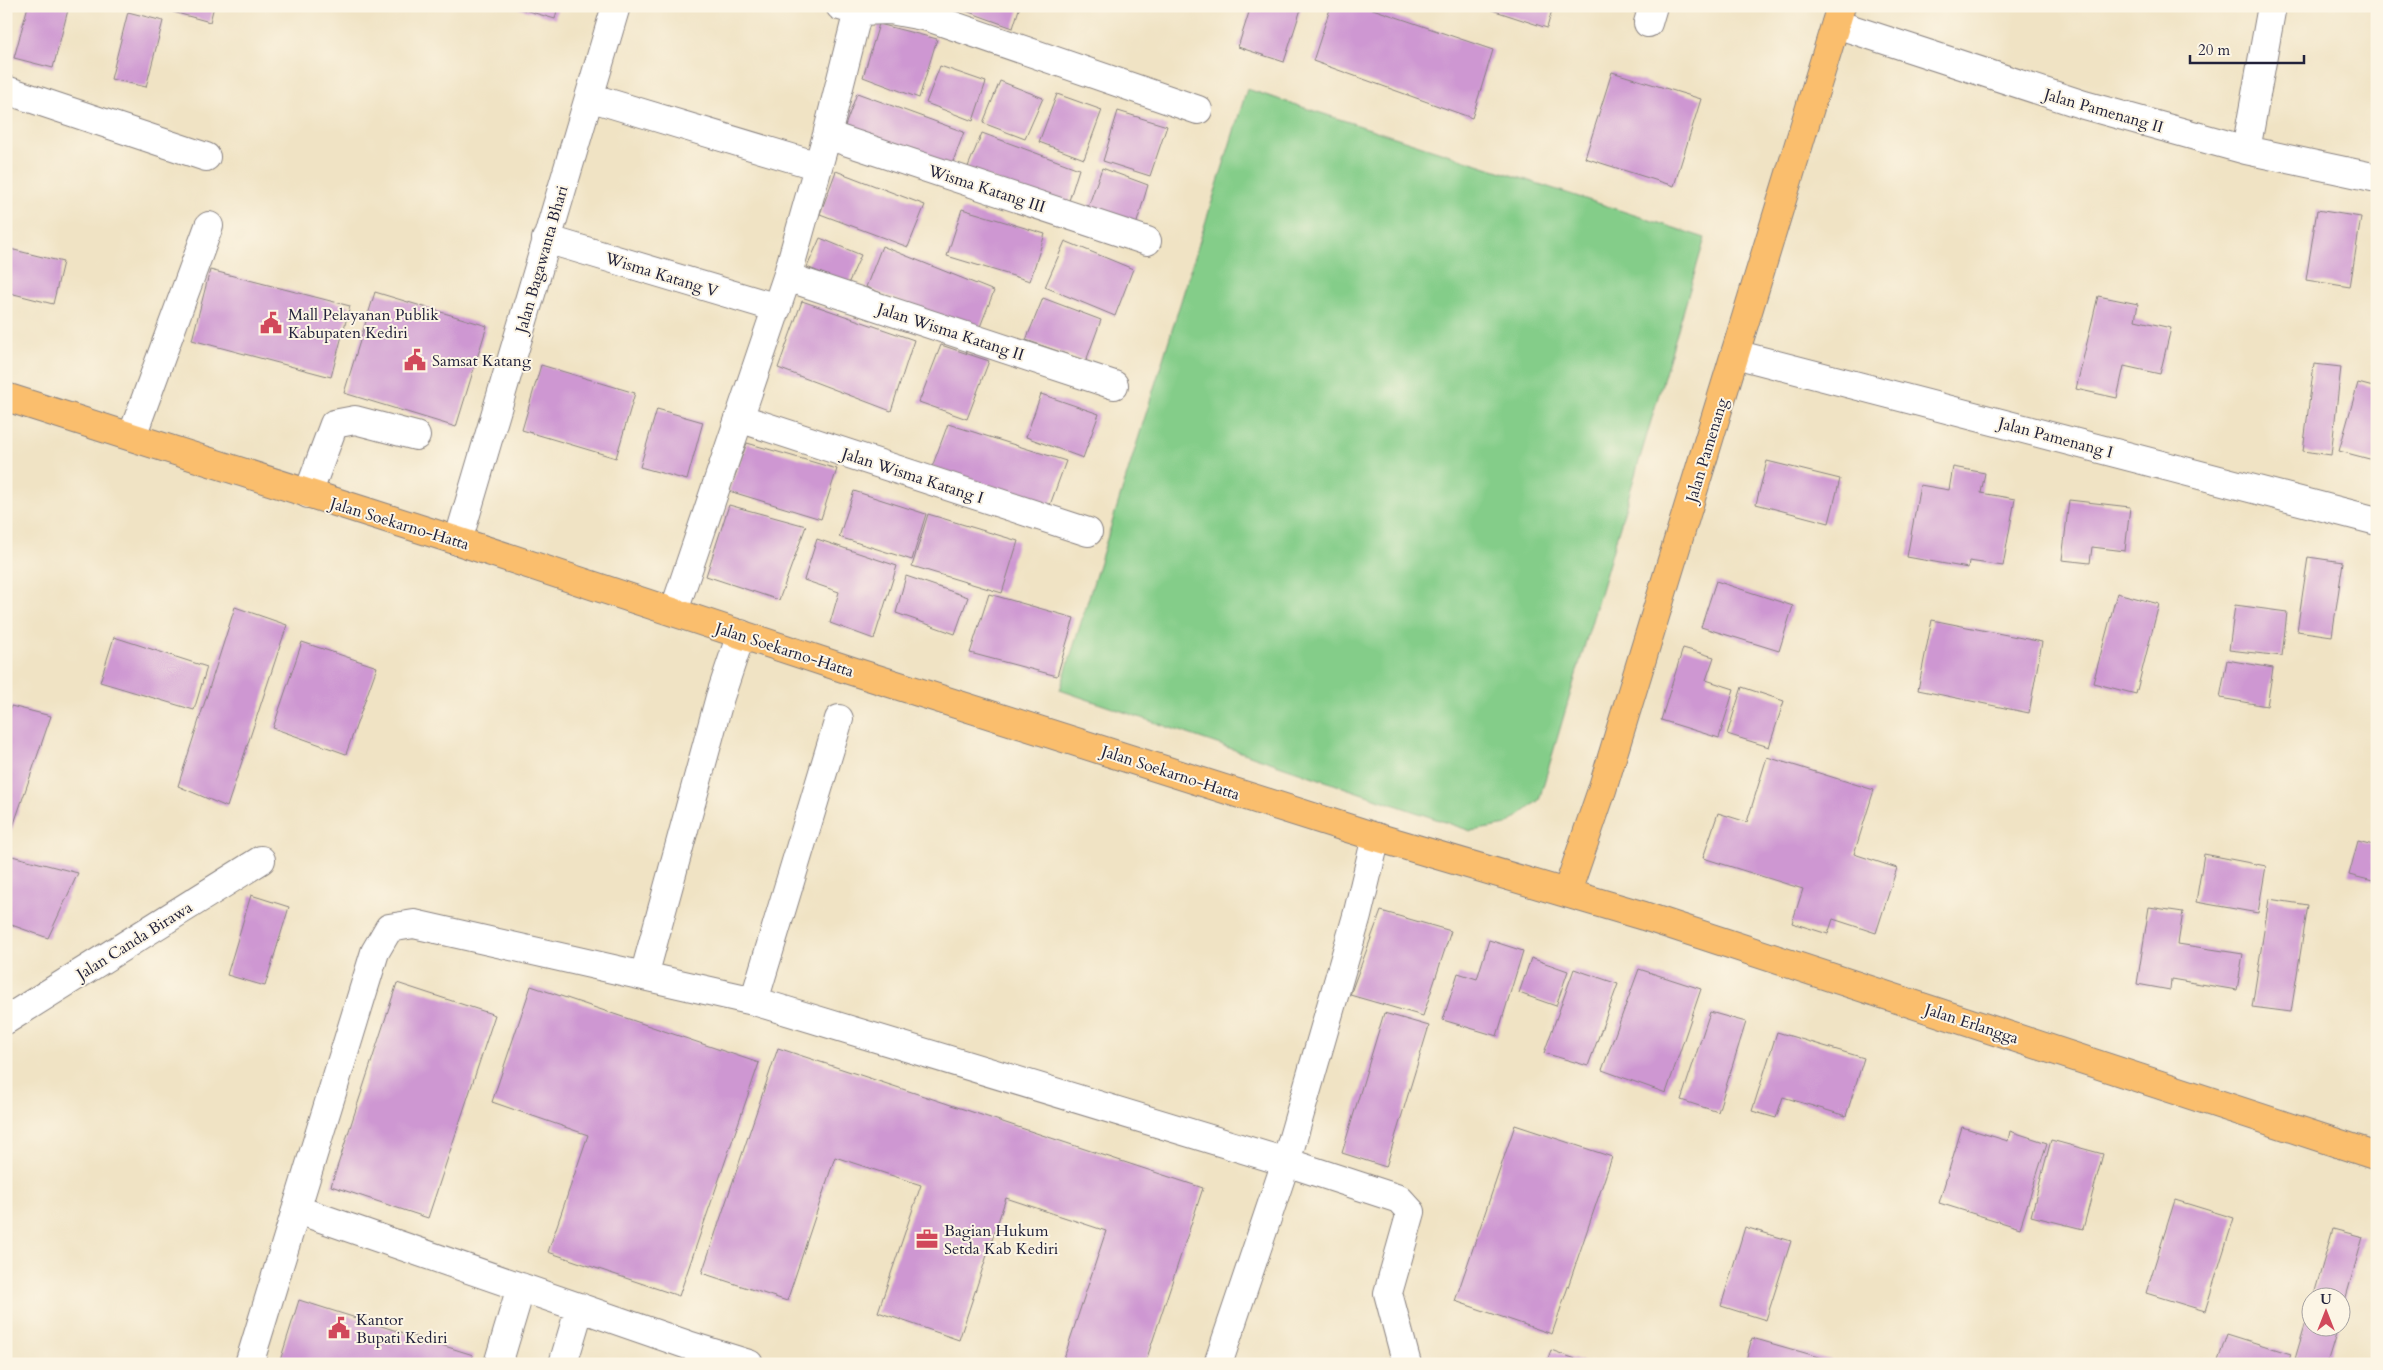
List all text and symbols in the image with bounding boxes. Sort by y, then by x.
scale bar [2190,32,2304,64]
text: 20 m [2198,40,2230,60]
street label: Jalan Pamenang II [2040,83,2166,139]
street label: Wisma Katang III [924,159,1048,218]
street label: Jalan Bagawanta Bhari [510,183,574,337]
street label: Wisma Katang V [602,247,721,303]
street label: Jalan Wisma Katang II [873,297,1027,366]
place label: Mall Pelayanan Publik Kabupaten Kediri [288,304,439,344]
public building icon: Mall Pelayanan Publik Kabupaten Kediri [258,310,284,336]
public building icon: Samsat Katang [402,347,428,373]
place label: Samsat Katang [432,350,531,372]
street label: Jalan Pamenang [1680,395,1733,507]
street label: Jalan Pamenang I [1994,412,2115,464]
street label: Jalan Wisma Katang I [837,442,986,509]
street label: Jalan Soekarno-Hatta [326,492,472,556]
street label: Jalan Soekarno-Hatta [711,617,857,683]
street label: Jalan Soekarno-Hatta [1097,740,1243,806]
street label: Jalan Canda Birawa [71,896,197,986]
street label: Jalan Erlangga [1920,998,2021,1049]
place label: Bagian Hukum Setda Kab Kediri [944,1220,1059,1260]
office icon: Bagian Hukum Setda Kab Kediri [914,1226,940,1252]
north arrow [2300,1288,2350,1338]
text: U [2320,1290,2332,1309]
place label: Kantor Bupati Kediri [356,1309,448,1349]
public building icon: Kantor Bupati Kediri [326,1315,352,1341]

